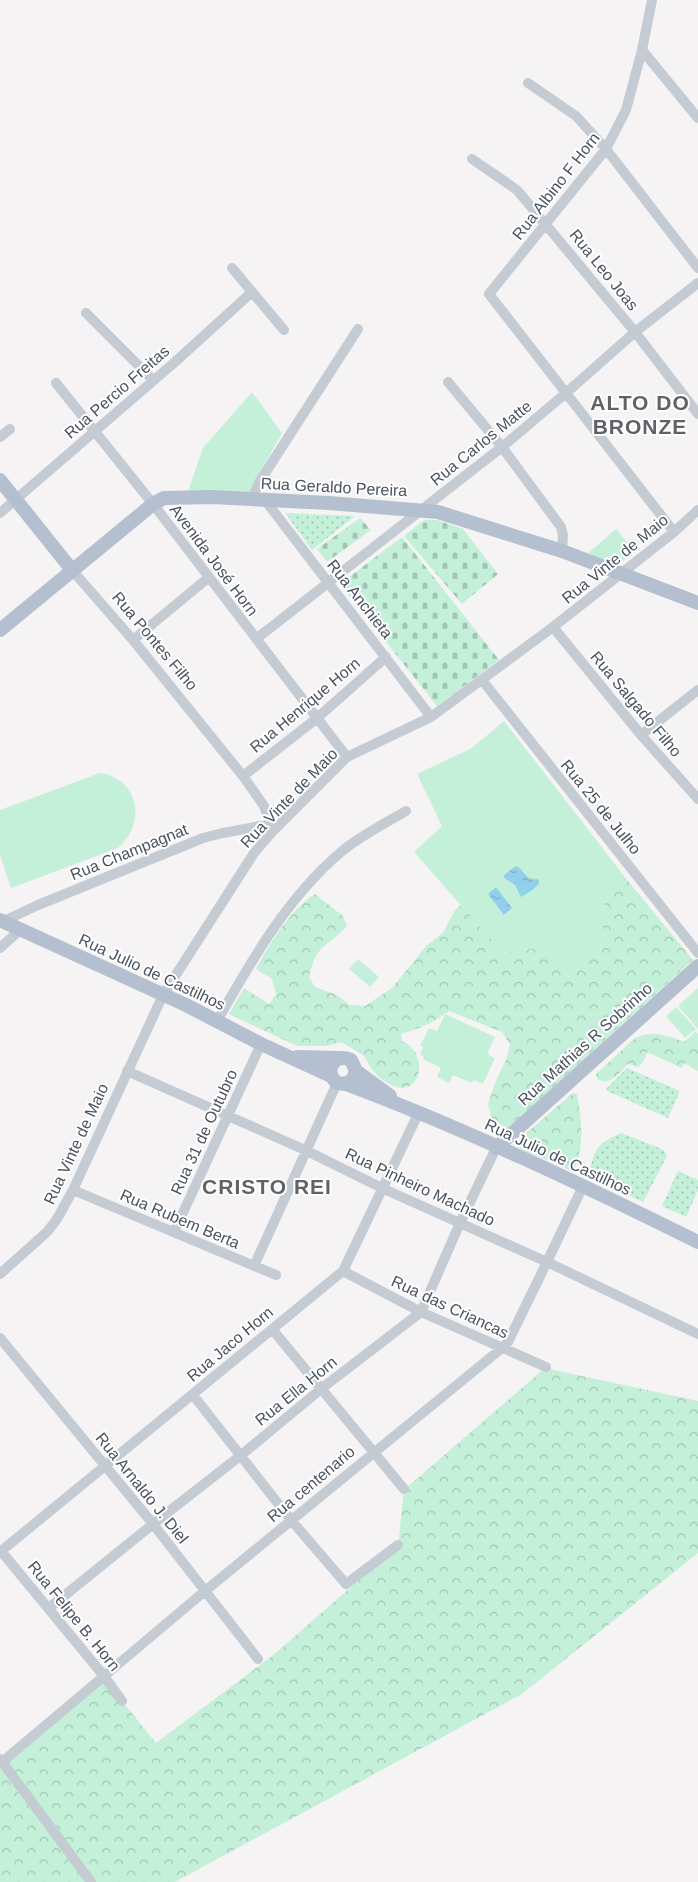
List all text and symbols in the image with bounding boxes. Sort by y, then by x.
street label: Rua Albino F Horn [509,129,603,243]
street label: Rua Leo Joas [566,226,642,314]
street label: Rua Percio Freitas [61,342,173,442]
district label: ALTO DO BRONZE [590,391,690,438]
street label: Rua Carlos Matte [427,397,535,489]
street label: Rua Geraldo Pereira [260,475,408,499]
street label: Avenida José Horn [167,501,261,619]
street label: Rua Vinte de Maio [559,511,671,607]
street label: Rua Anchieta [324,556,396,642]
street label: Rua Pontes Filho [109,589,201,694]
street label: Rua Salgado Filho [587,648,685,760]
street label: Rua Henrique Horn [247,654,363,756]
street label: Rua Vinte de Maio [237,745,341,851]
street label: Rua 25 de Julho [558,756,644,858]
street label: Rua Champagnat [68,820,191,883]
street label: Rua Julio de Castilhos [76,931,228,1013]
street label: Rua Mathias R Sobrinho [515,979,656,1109]
street label: Rua 31 de Outubro [168,1067,241,1197]
street label: Rua Vinte de Maio [41,1081,112,1207]
street label: Rua Julio de Castilhos [482,1116,634,1198]
street label: Rua Pinheiro Machado [343,1145,497,1229]
district label: CRISTO REI [202,1175,332,1198]
street label: Rua Rubem Berta [118,1186,242,1252]
street label: Rua das Criancas [389,1272,511,1342]
street label: Rua Jaco Horn [184,1303,276,1385]
street label: Rua Ella Horn [252,1353,340,1429]
street label: Rua Arnaldo J. Diel [92,1429,192,1547]
street label: Rua centenario [264,1443,358,1525]
street label: Rua Felipe B. Horn [25,1558,123,1674]

